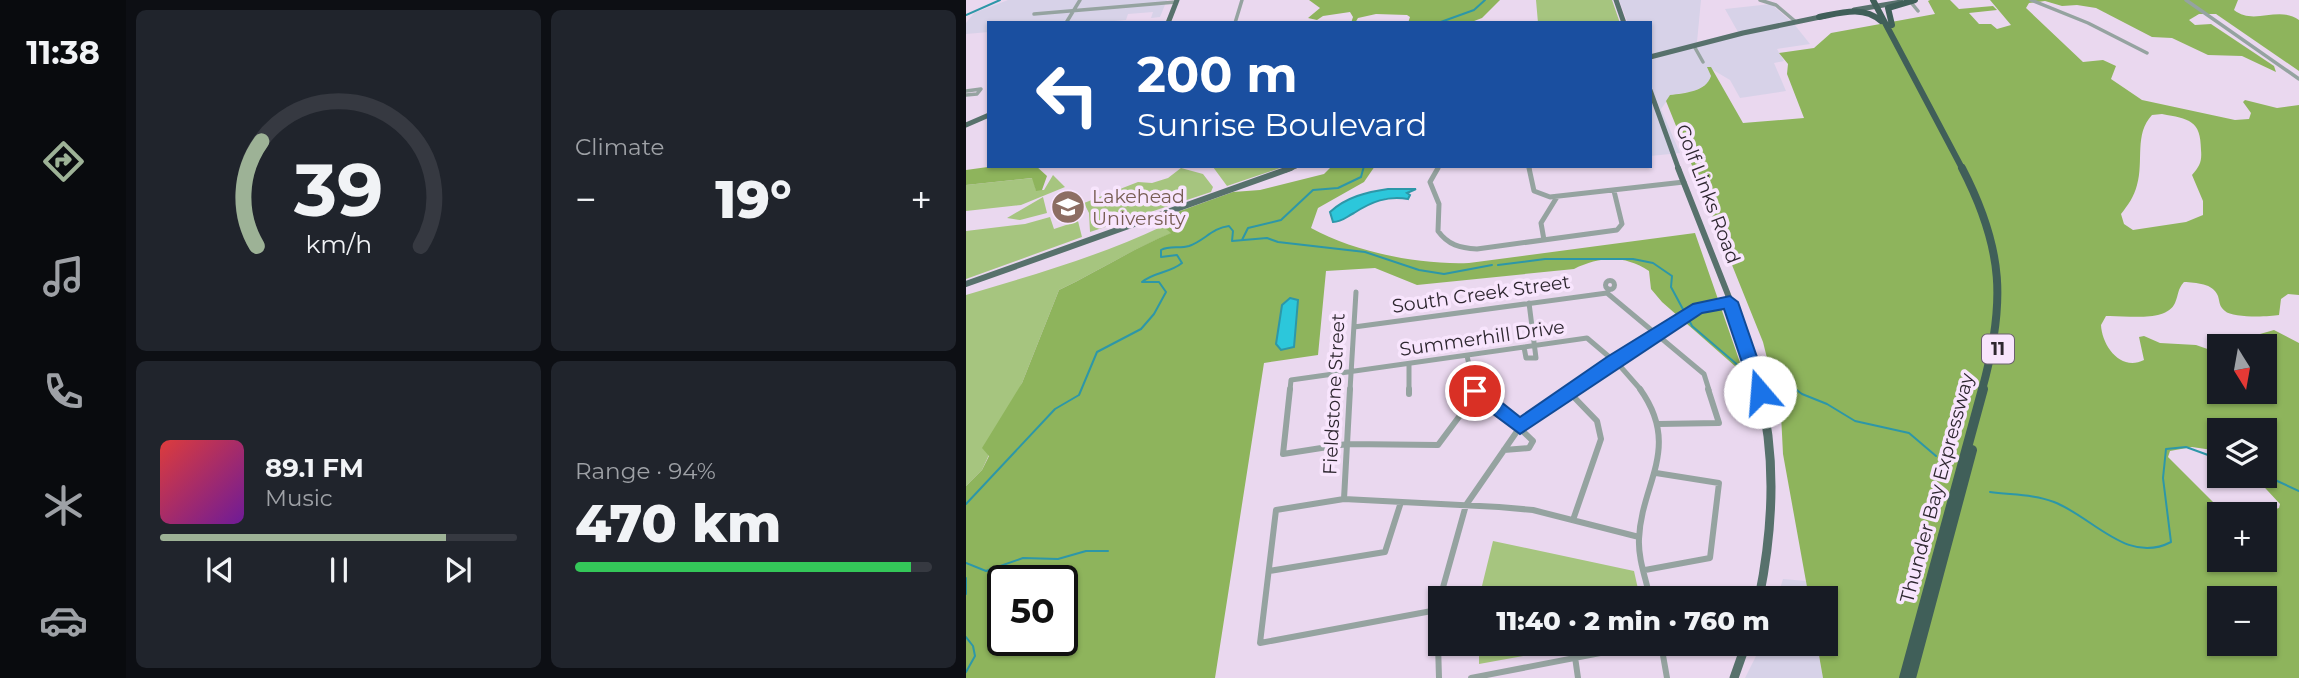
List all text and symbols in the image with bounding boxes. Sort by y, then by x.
text: 11:38 [26,33,100,72]
text: 200 m [1137,45,1298,104]
icon: left [1022,49,1113,140]
text: Sunrise Boulevard [1137,105,1427,144]
street label: Golf Links Road [1671,121,1745,267]
text: Climate [575,133,664,161]
icon: directions [39,137,88,186]
text: 39 [293,147,383,235]
text: 19° [715,168,792,231]
text: − [575,176,597,223]
text: + [910,176,932,223]
place label: Lakehead University [1092,185,1186,230]
school or university icon: Lakehead University [1049,188,1087,226]
text: km/h [305,229,372,259]
icon: music [39,252,88,301]
street label: South Creek Street [1391,270,1572,318]
street label: Fieldstone Street [1318,312,1350,475]
street label: Summerhill Drive [1398,315,1566,361]
road number: 11 [1982,334,2014,363]
north arrow [2207,334,2277,404]
map controls [2207,334,2277,656]
position arrow [1723,355,1797,429]
pin [1445,361,1505,421]
icon: phone [39,367,88,416]
street label: Thunder Bay Expressway [1895,370,1979,605]
icon: arrive [1456,372,1494,410]
button: layers [2207,418,2277,488]
text: 89.1 FM [265,452,364,484]
text: Range · 94% [575,457,716,485]
icon: climate [39,481,88,530]
text: Music [265,484,333,512]
text: 470 km [575,492,781,555]
button: + [2207,502,2277,572]
icon: previous [201,551,239,589]
icon: pause [320,551,358,589]
icon: next [439,551,477,589]
speed limit sign: 50 [987,565,1078,656]
button: − [2207,586,2277,656]
icon: car [39,596,88,645]
text: 11:40 · 2 min · 760 m [1496,605,1770,637]

